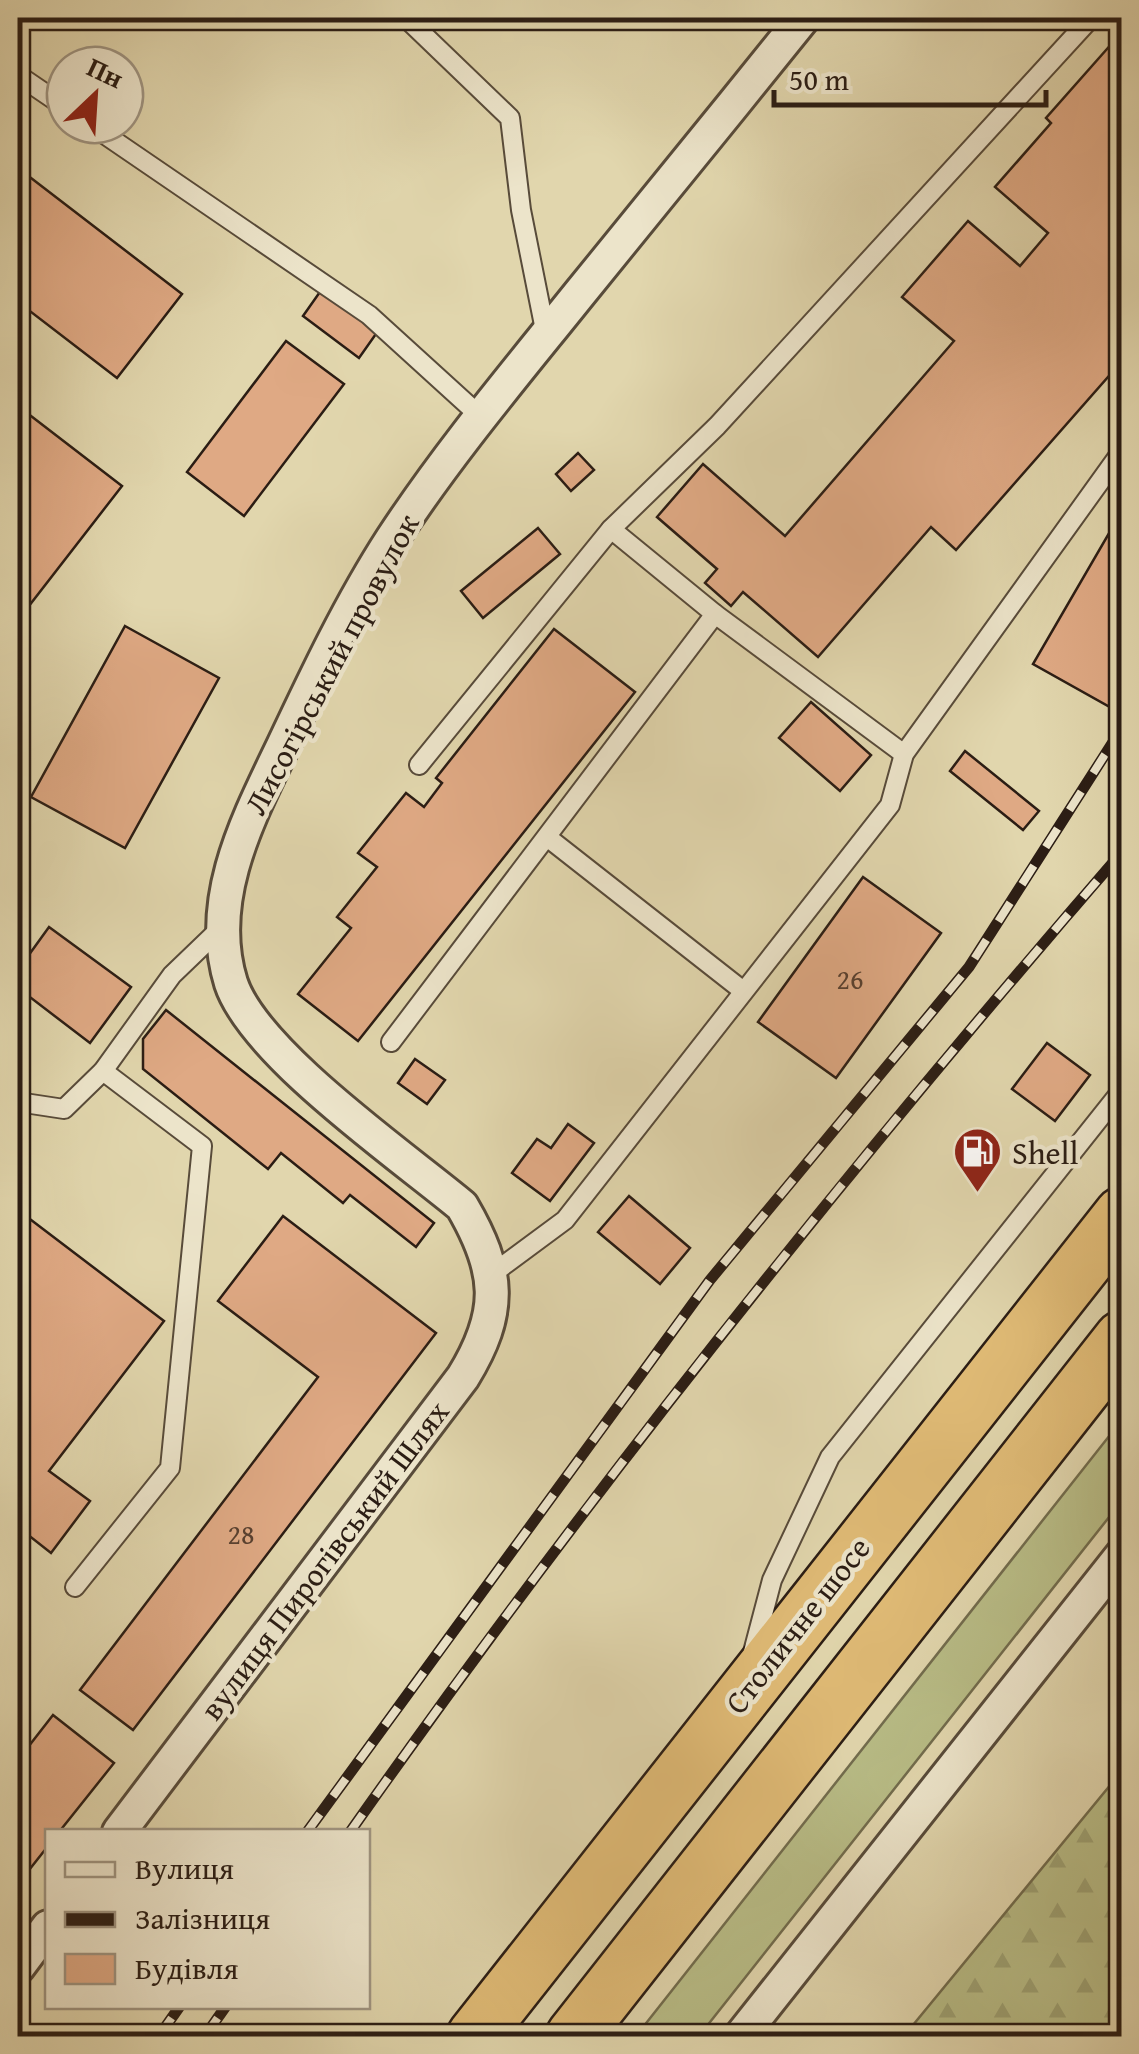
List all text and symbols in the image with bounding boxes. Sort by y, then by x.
north arrow [45,45,145,145]
scale bar [774,45,1046,107]
text: Пн [81,46,131,98]
text: 50 m [789,57,849,101]
street label: Лисогірський провулок [232,505,431,823]
house number: 26 [837,958,863,999]
fuel station icon: Shell [951,1126,1003,1194]
place label: Shell [1012,1129,1079,1176]
street label: вулиця Пирогівський Шлях [188,1390,460,1730]
house number: 28 [228,1513,254,1554]
street label: Столичне шосе [713,1526,881,1724]
legend [45,1829,370,2009]
text: Вулиця [135,1846,234,1890]
text: Залізниця [135,1896,270,1940]
text: Будівля [135,1946,238,1990]

